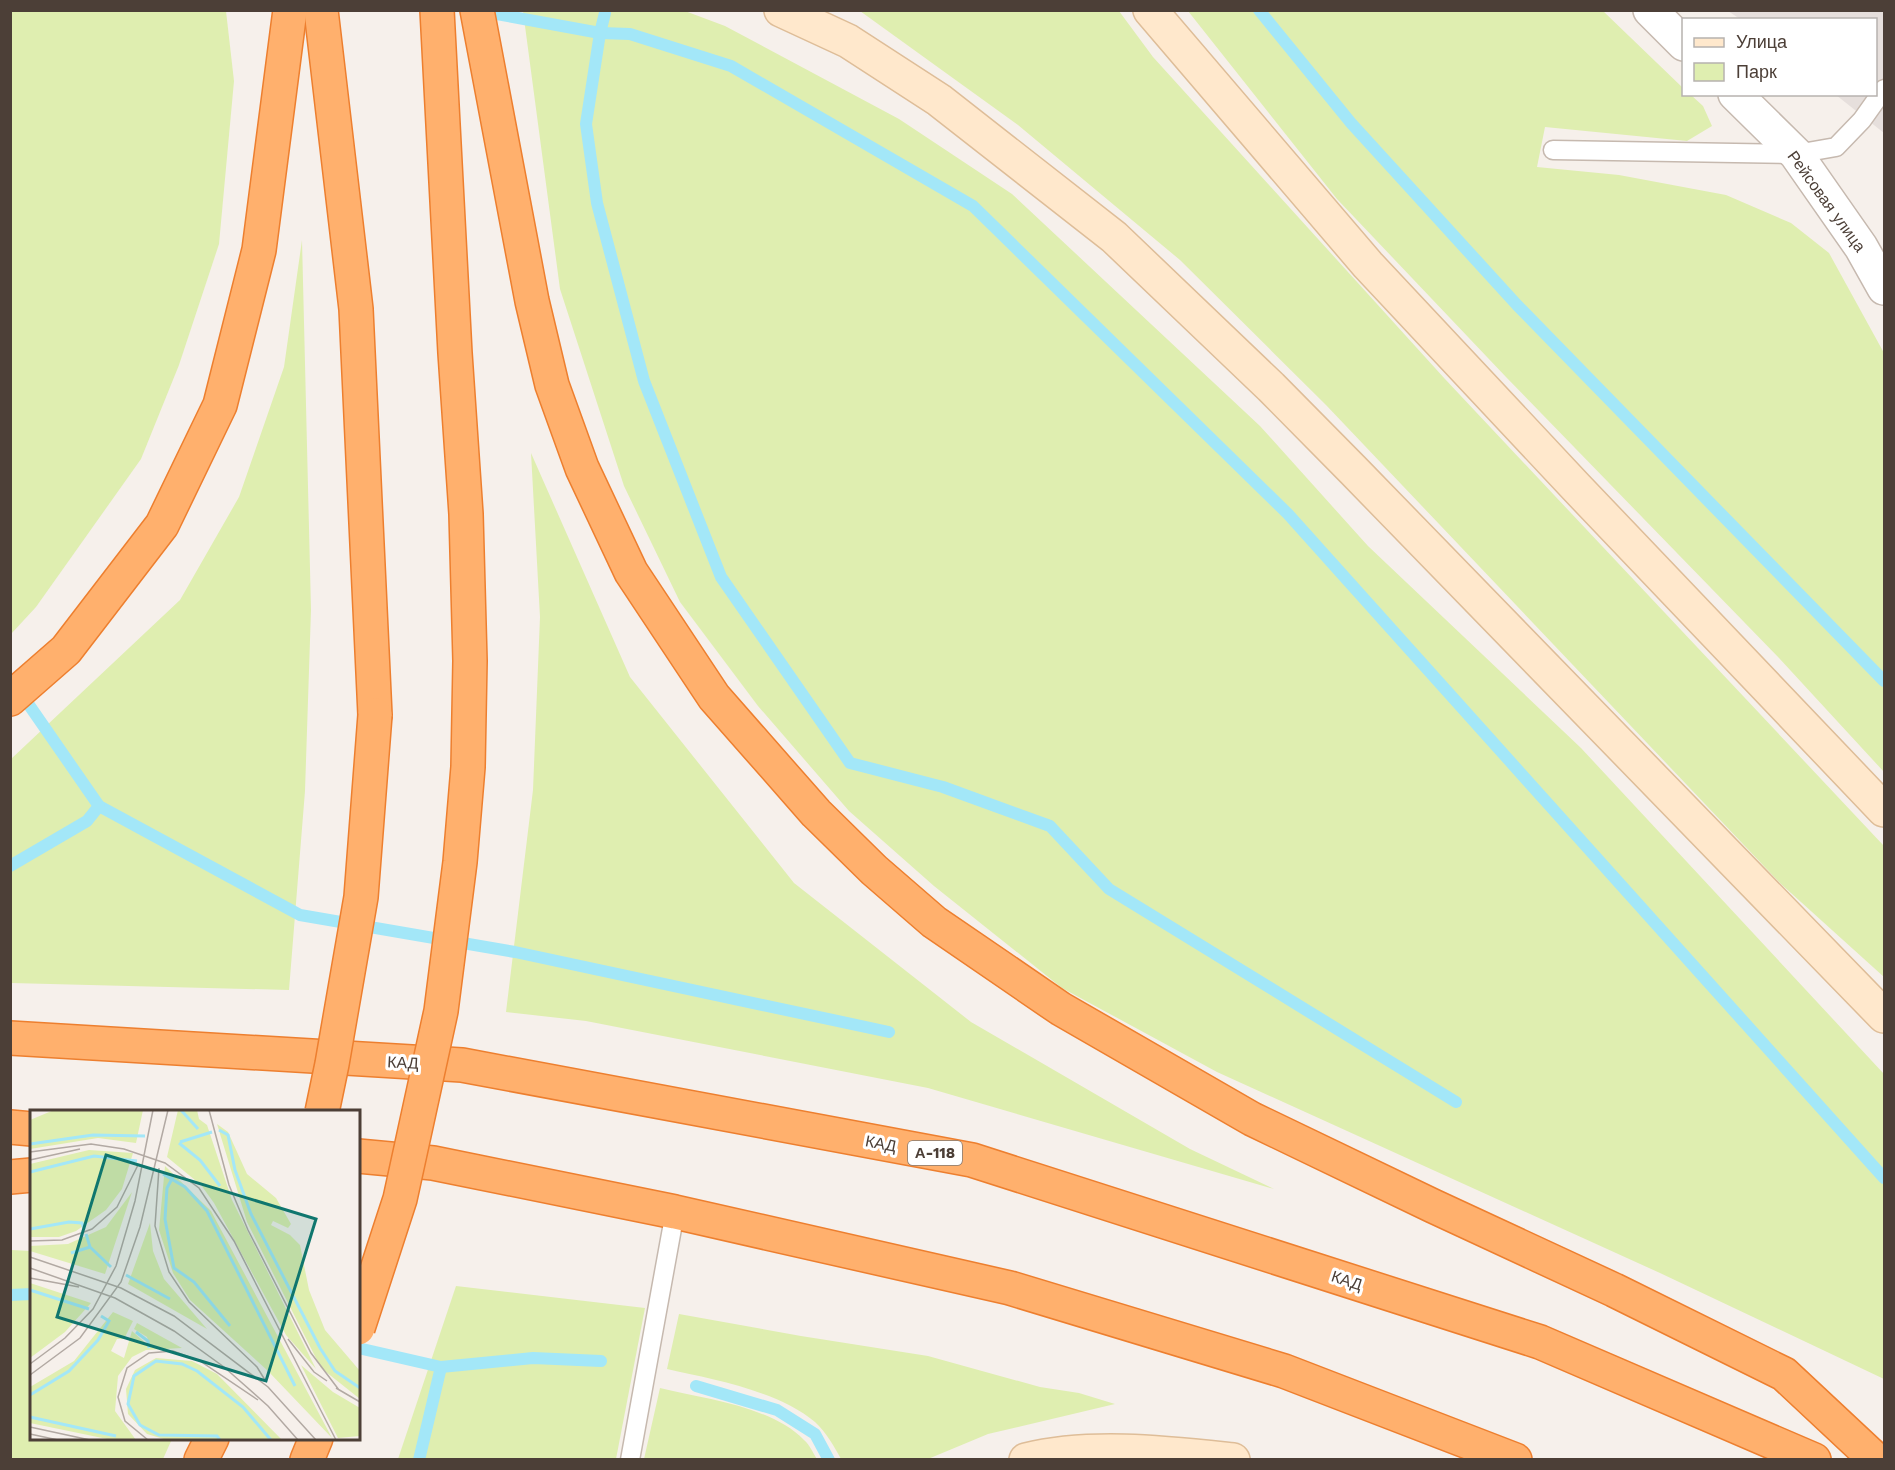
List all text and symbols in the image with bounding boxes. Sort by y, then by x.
legend [1682,18,1877,96]
text: Улица [1736,31,1788,52]
text: Парк [1736,61,1777,82]
street label: Рейсовая улица [1784,147,1870,256]
street label: КАД [387,1052,419,1073]
inset map [30,1110,360,1440]
street label: КАД [864,1131,898,1156]
road number: А-118 [908,1141,962,1165]
street label: КАД [1329,1267,1365,1294]

